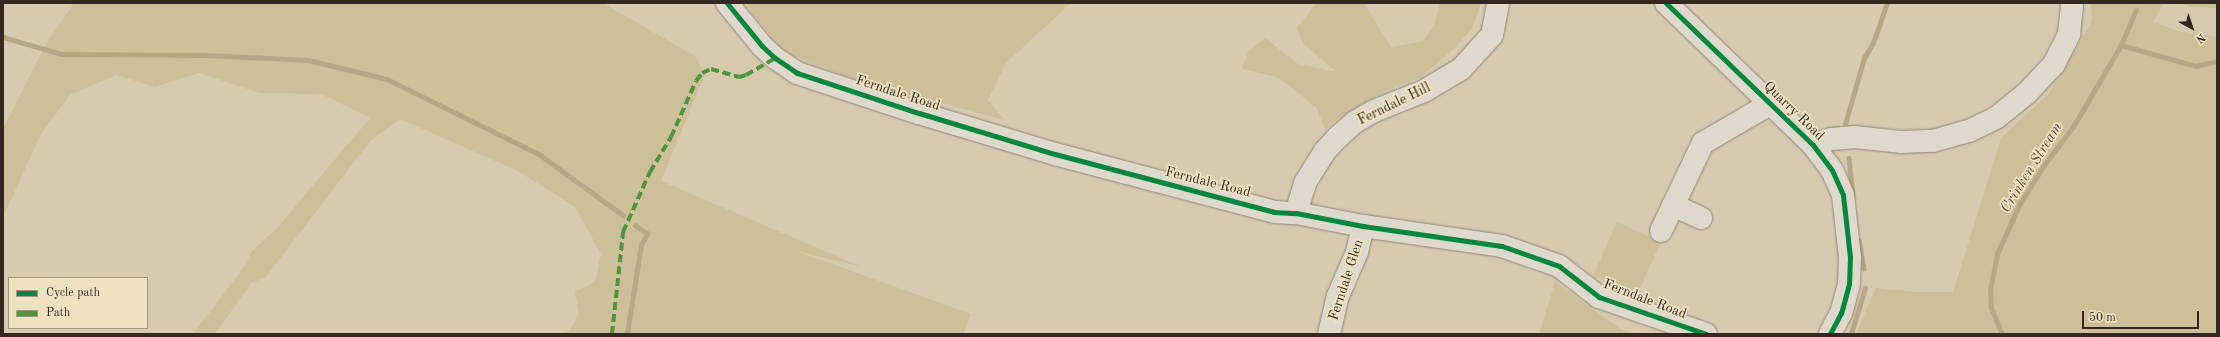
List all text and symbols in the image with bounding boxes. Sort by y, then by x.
north arrow [2172,8,2212,48]
text: N [2193,31,2207,44]
street label: Ferndale Road [854,71,942,115]
street label: Quarry Road [1760,78,1828,144]
street label: Ferndale Hill [1355,79,1433,129]
water label: Crinken Stream [1997,119,2067,217]
street label: Ferndale Road [1163,163,1253,201]
street label: Ferndale Glen [1325,237,1367,323]
street label: Ferndale Road [1601,275,1689,323]
legend [8,277,148,329]
text: Cycle path [46,287,100,299]
scale bar [2084,303,2201,329]
text: Path [46,307,70,319]
text: 50 m [2089,312,2116,324]

